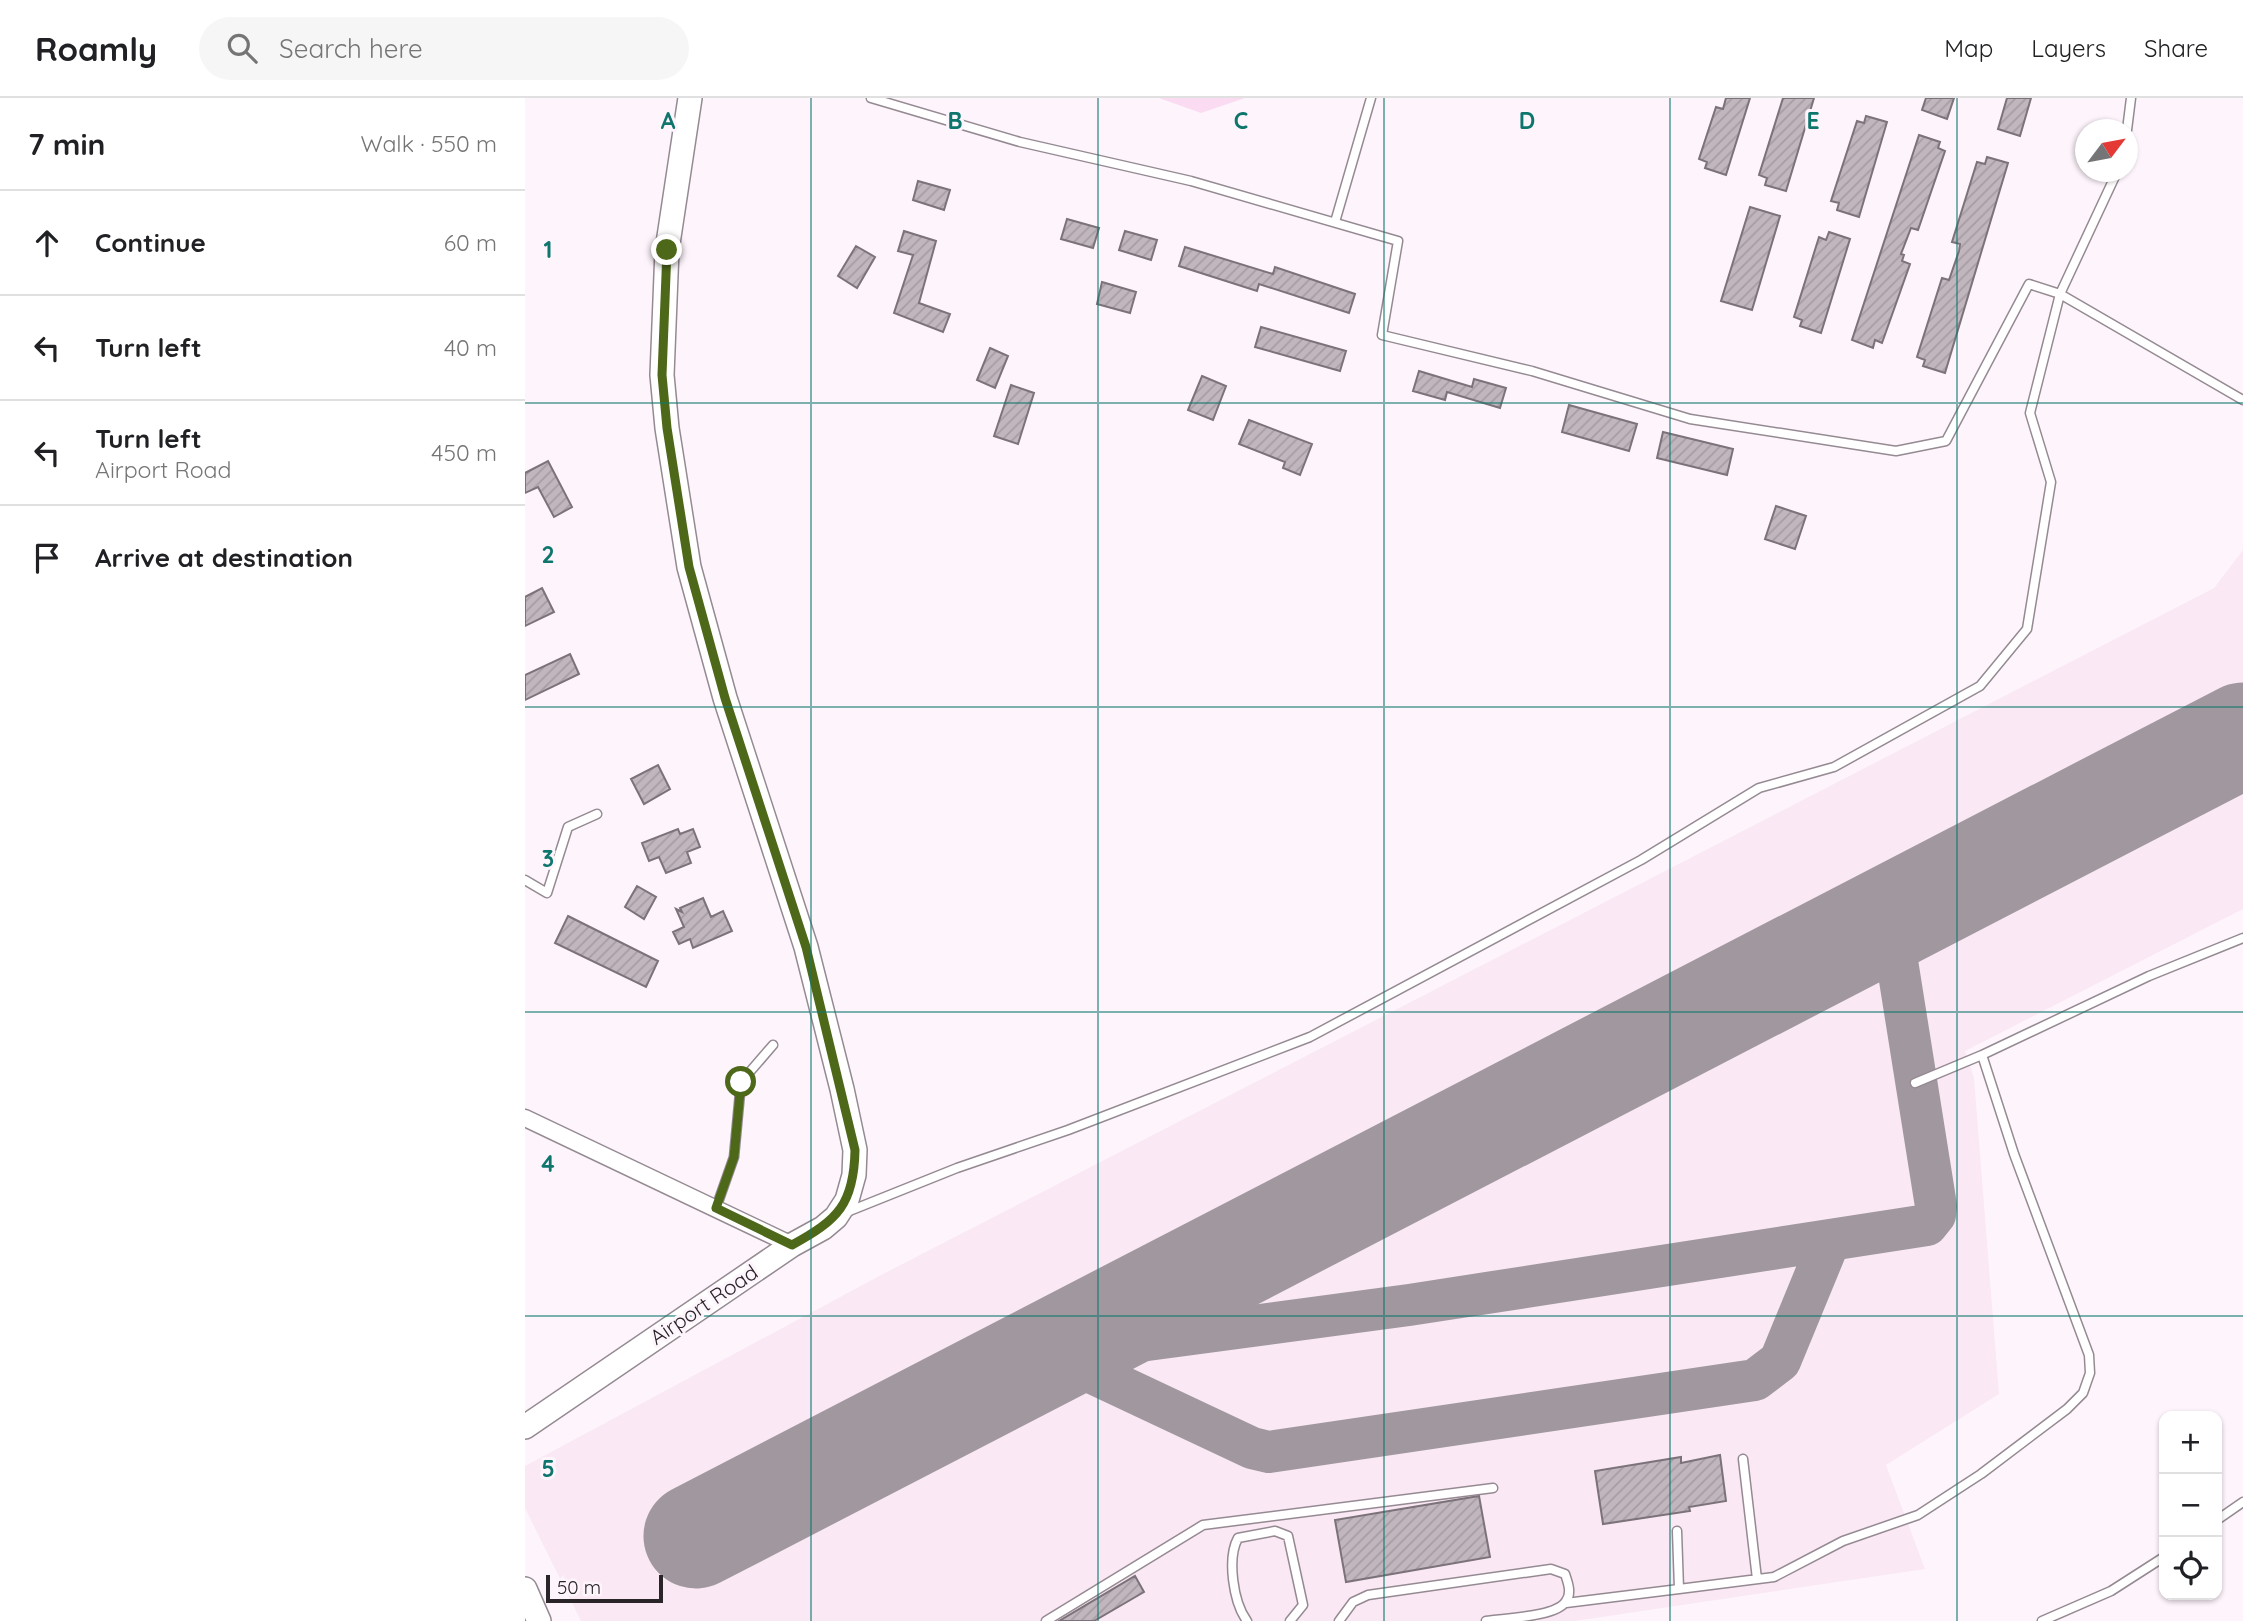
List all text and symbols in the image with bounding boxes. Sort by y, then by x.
search box [199,17,689,80]
text: Roamly [35,28,157,69]
icon: search [223,29,261,67]
text: Search here [279,32,423,65]
text: Map [1944,33,1993,63]
text: Layers [2031,33,2106,63]
text: Share [2144,33,2208,63]
text: A [661,106,676,135]
text: B [947,106,963,135]
text: C [1234,106,1248,135]
text: D [1519,106,1535,135]
text: E [1806,106,1820,135]
north arrow [2075,119,2138,182]
text: 7 min [28,125,106,163]
text: Walk · 550 m [360,129,497,158]
icon: ahead [28,224,66,262]
text: Continue [95,226,206,259]
text: 60 m [444,228,497,257]
route end [651,234,682,265]
text: 1 [544,235,552,264]
icon: left [28,329,66,367]
text: Turn left [95,331,202,364]
text: 40 m [444,333,497,362]
text: Turn left [95,422,202,455]
icon: left [28,434,66,472]
text: 450 m [431,438,497,467]
text: Airport Road [95,455,231,484]
icon: arrive [28,539,66,577]
text: 2 [541,540,555,569]
text: Arrive at destination [95,541,353,574]
text: 3 [542,844,554,873]
route start [725,1066,756,1097]
text: 4 [541,1149,555,1178]
street label: Airport Road [645,1259,762,1350]
map controls [2159,1411,2222,1600]
button: + [2159,1411,2222,1474]
text: 5 [541,1454,555,1483]
button: − [2159,1474,2222,1537]
button: locate [2159,1537,2222,1600]
scale bar [546,1572,663,1604]
text: 50 m [557,1575,601,1599]

